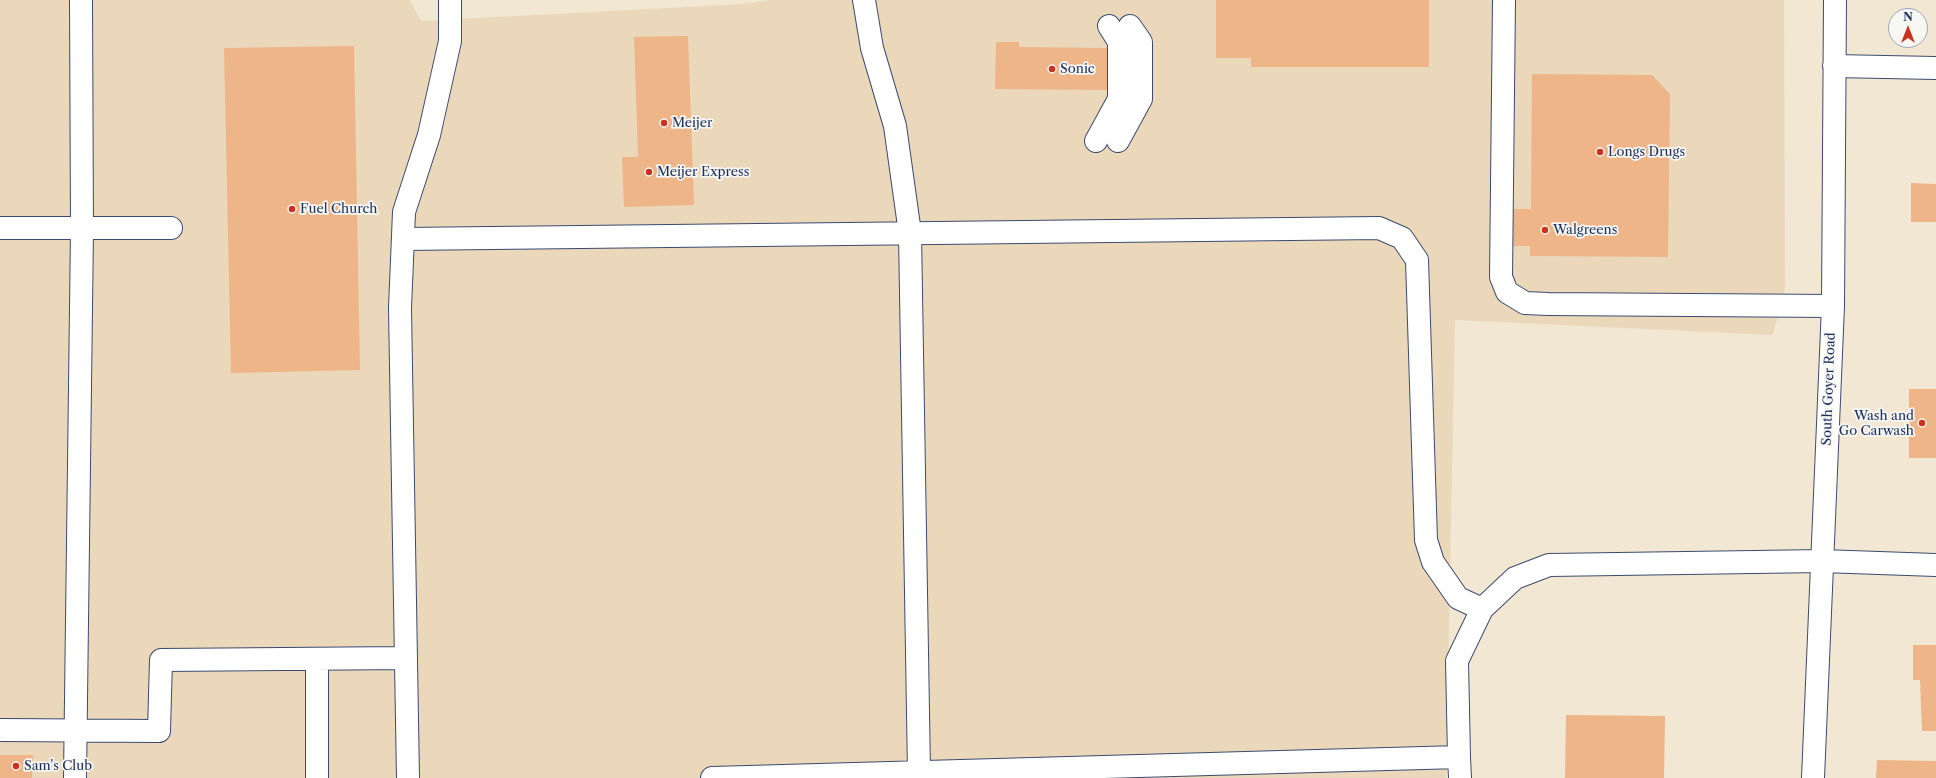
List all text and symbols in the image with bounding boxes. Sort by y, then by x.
north arrow [1888,8,1928,48]
text: N [1903,10,1913,24]
place label: Sonic [1060,61,1095,77]
marker: Sonic [1047,64,1057,74]
place label: Meijer [672,115,713,131]
marker: Meijer [659,118,669,128]
place label: Longs Drugs [1608,144,1685,160]
marker: Longs Drugs [1595,147,1605,157]
place label: Meijer Express [657,164,749,180]
marker: Meijer Express [644,167,654,177]
place label: Fuel Church [300,201,377,217]
marker: Fuel Church [287,204,297,214]
place label: Walgreens [1553,222,1617,238]
marker: Walgreens [1540,225,1550,235]
street label: South Goyer Road [1819,332,1839,446]
place label: Wash and Go Carwash [1839,408,1914,439]
marker: Wash and Go Carwash [1917,418,1927,428]
place label: Sam's Club [24,758,92,774]
marker: Sam's Club [11,761,21,771]

